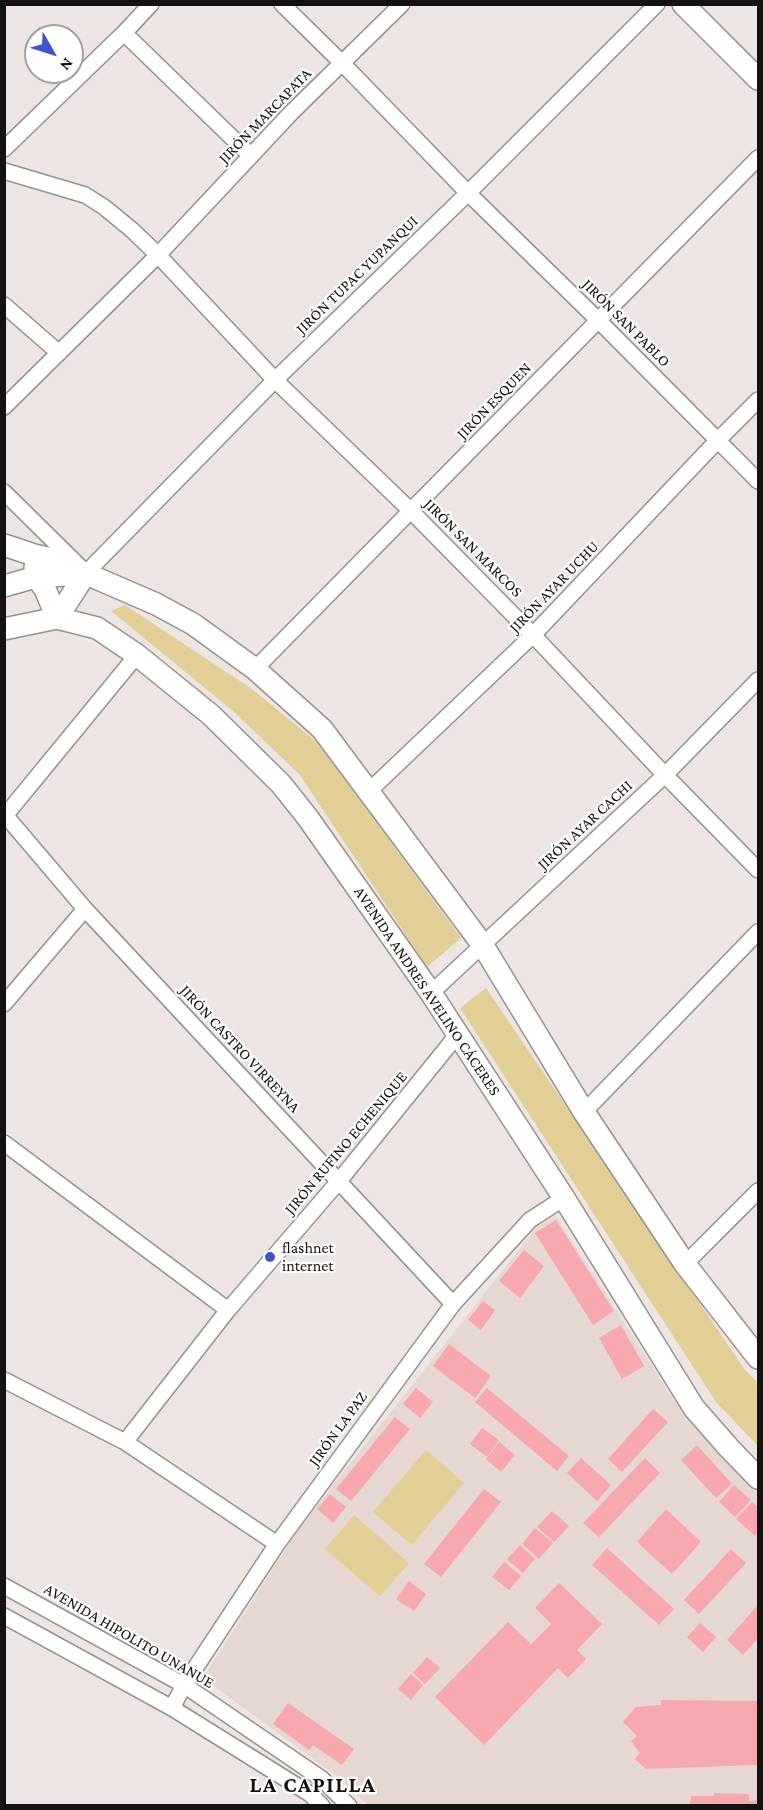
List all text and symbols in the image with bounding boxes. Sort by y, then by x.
north arrow [24,24,84,84]
text: N [57,55,77,74]
street label: JIRÓN MARCAPATA [215,64,315,168]
street label: JIRÓN TUPAC YUPANQUI [292,212,422,338]
street label: JIRÓN SAN PABLO [578,275,674,371]
street label: JIRÓN ESQUEN [453,359,535,443]
street label: JIRÓN SAN MARCOS [420,495,526,601]
street label: JIRÓN AYAR UCHU [505,537,603,637]
street label: JIRÓN AYAR CACHI [534,776,636,874]
street label: AVENIDA ANDRES AVELINO CÁCERES [350,883,504,1099]
street label: JIRÓN CASTRO VIRREYNA [176,981,304,1117]
street label: JIRÓN RUFINO ECHENIQUE [280,1067,412,1219]
place label: flashnet internet [282,1238,334,1276]
marker: flashnet internet [263,1250,277,1264]
street label: JIRÓN LA PAZ [304,1388,372,1470]
street label: AVENIDA HIPOLITO UNANUE [40,1579,218,1693]
district label: LA CAPILLA [250,1772,376,1798]

